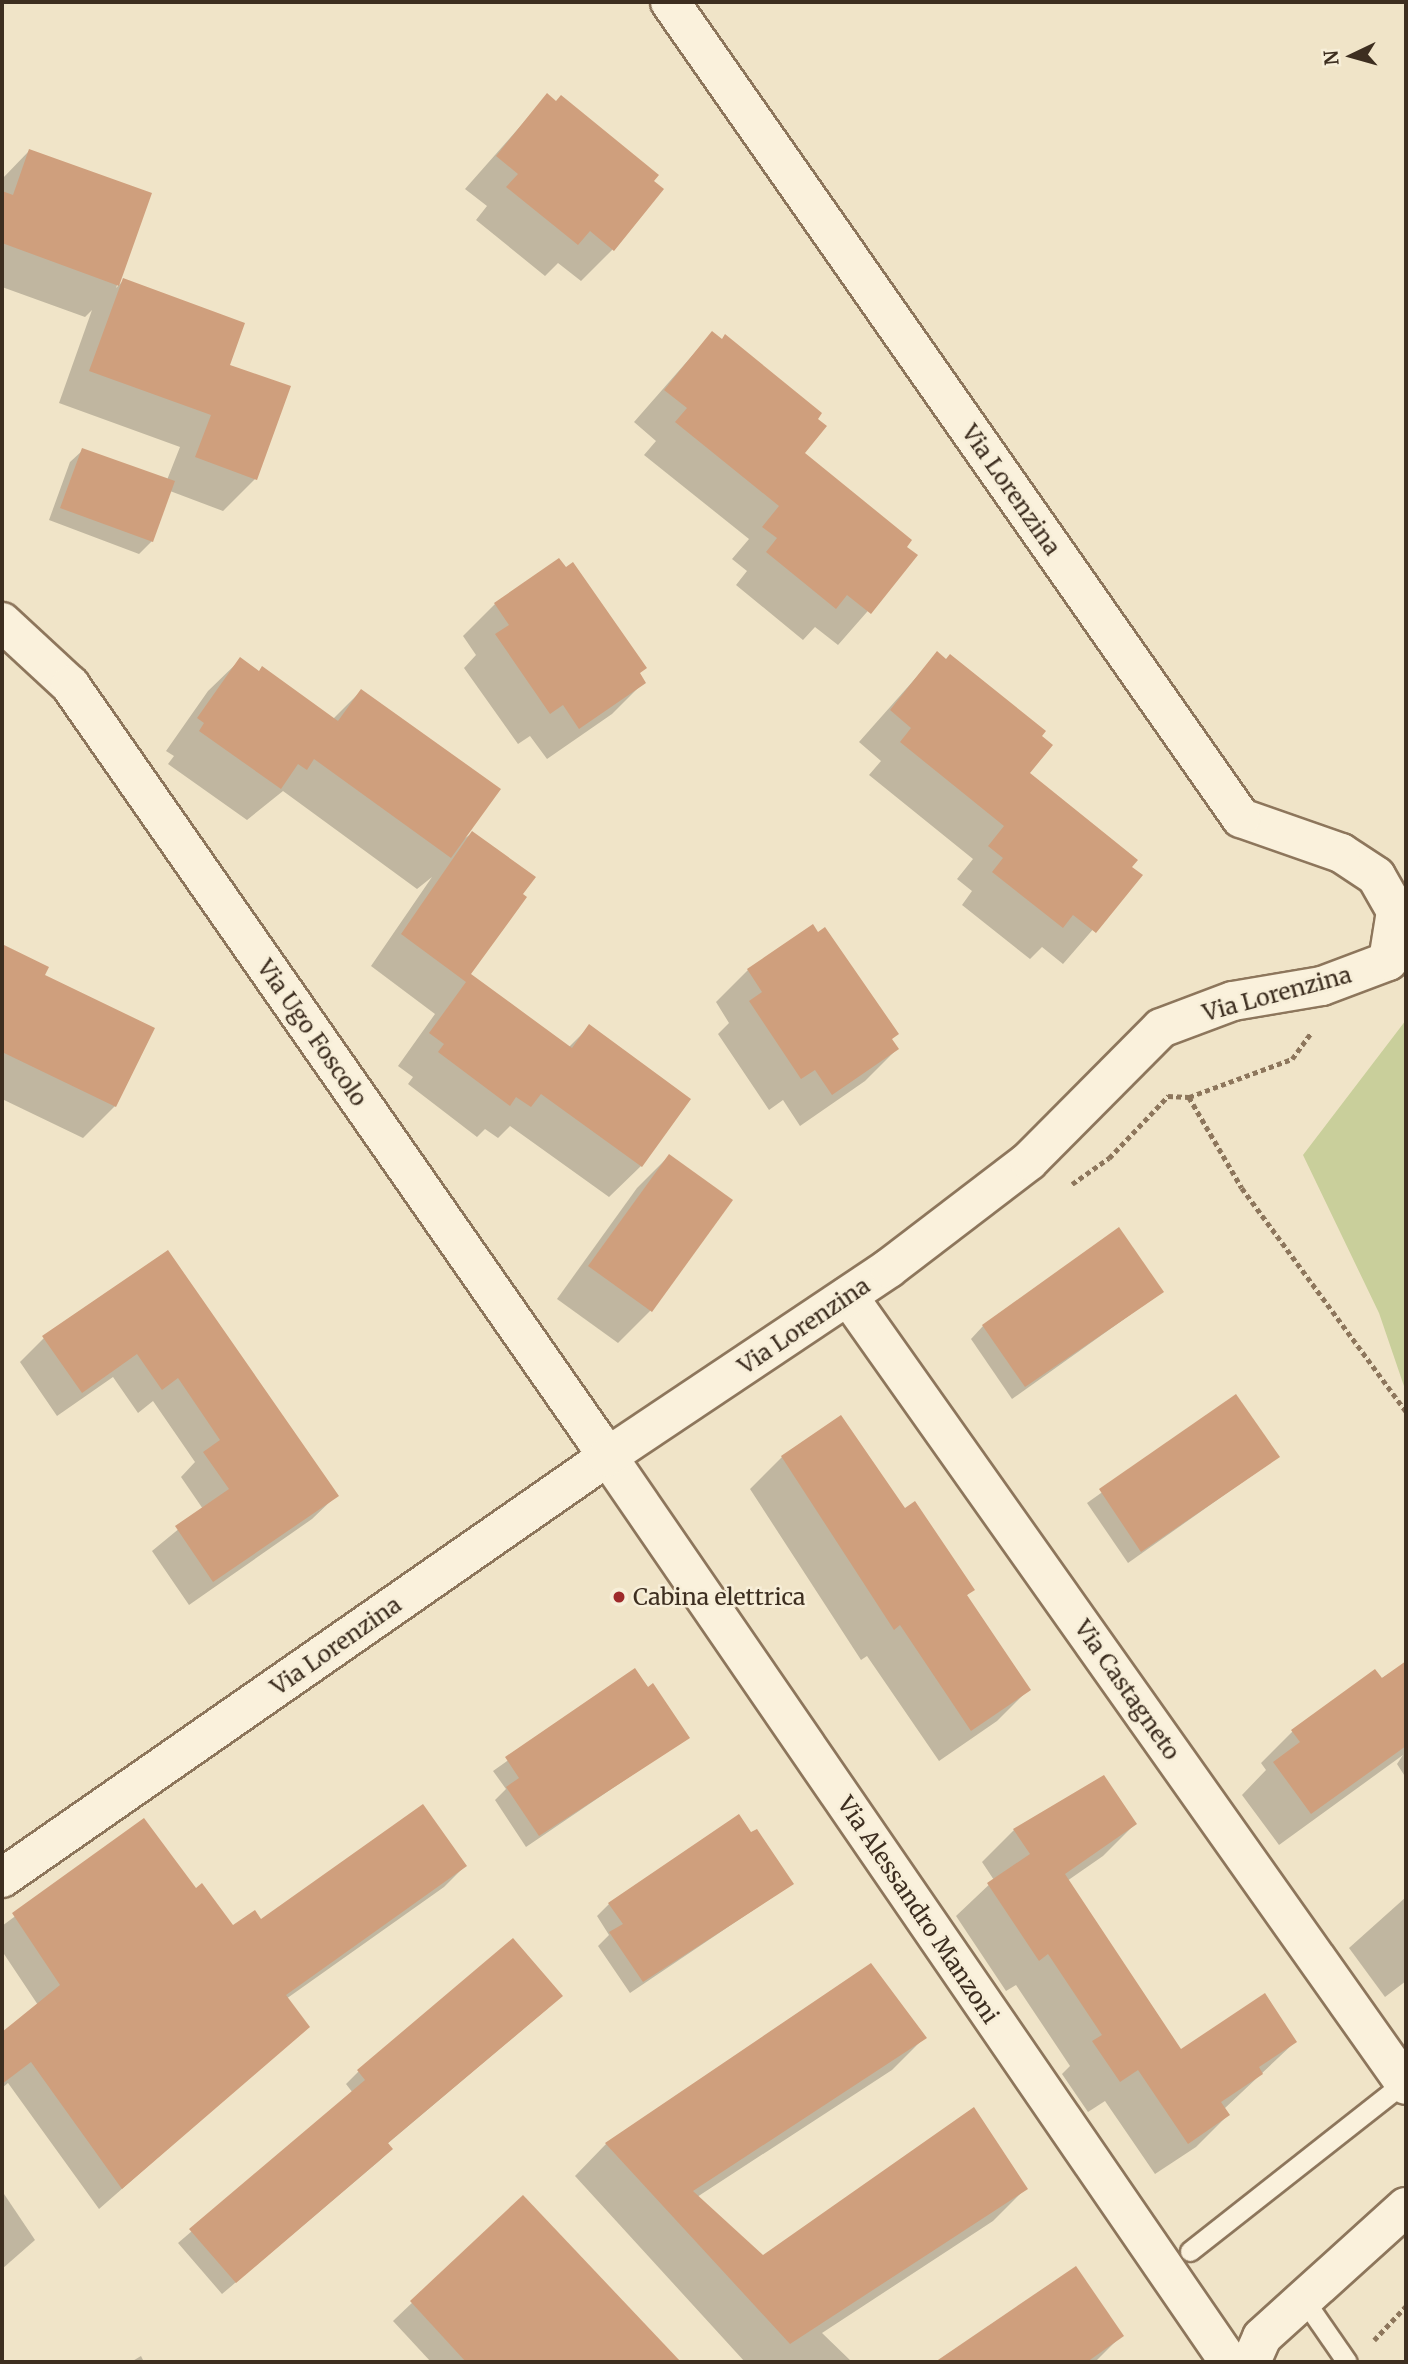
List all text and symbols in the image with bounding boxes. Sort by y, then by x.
north arrow [1317,21,1387,91]
text: N [1318,49,1344,66]
street label: Via Lorenzina [956,420,1066,560]
street label: Via Ugo Foscolo [251,954,373,1112]
street label: Via Lorenzina [1200,961,1354,1027]
street label: Via Lorenzina [733,1272,875,1380]
place label: Cabina elettrica [633,1583,805,1611]
marker: Cabina elettrica [611,1589,627,1605]
street label: Via Lorenzina [266,1591,406,1701]
street label: Via Castagneto [1069,1615,1185,1765]
street label: Via Alessandro Manzoni [832,1791,1004,2029]

